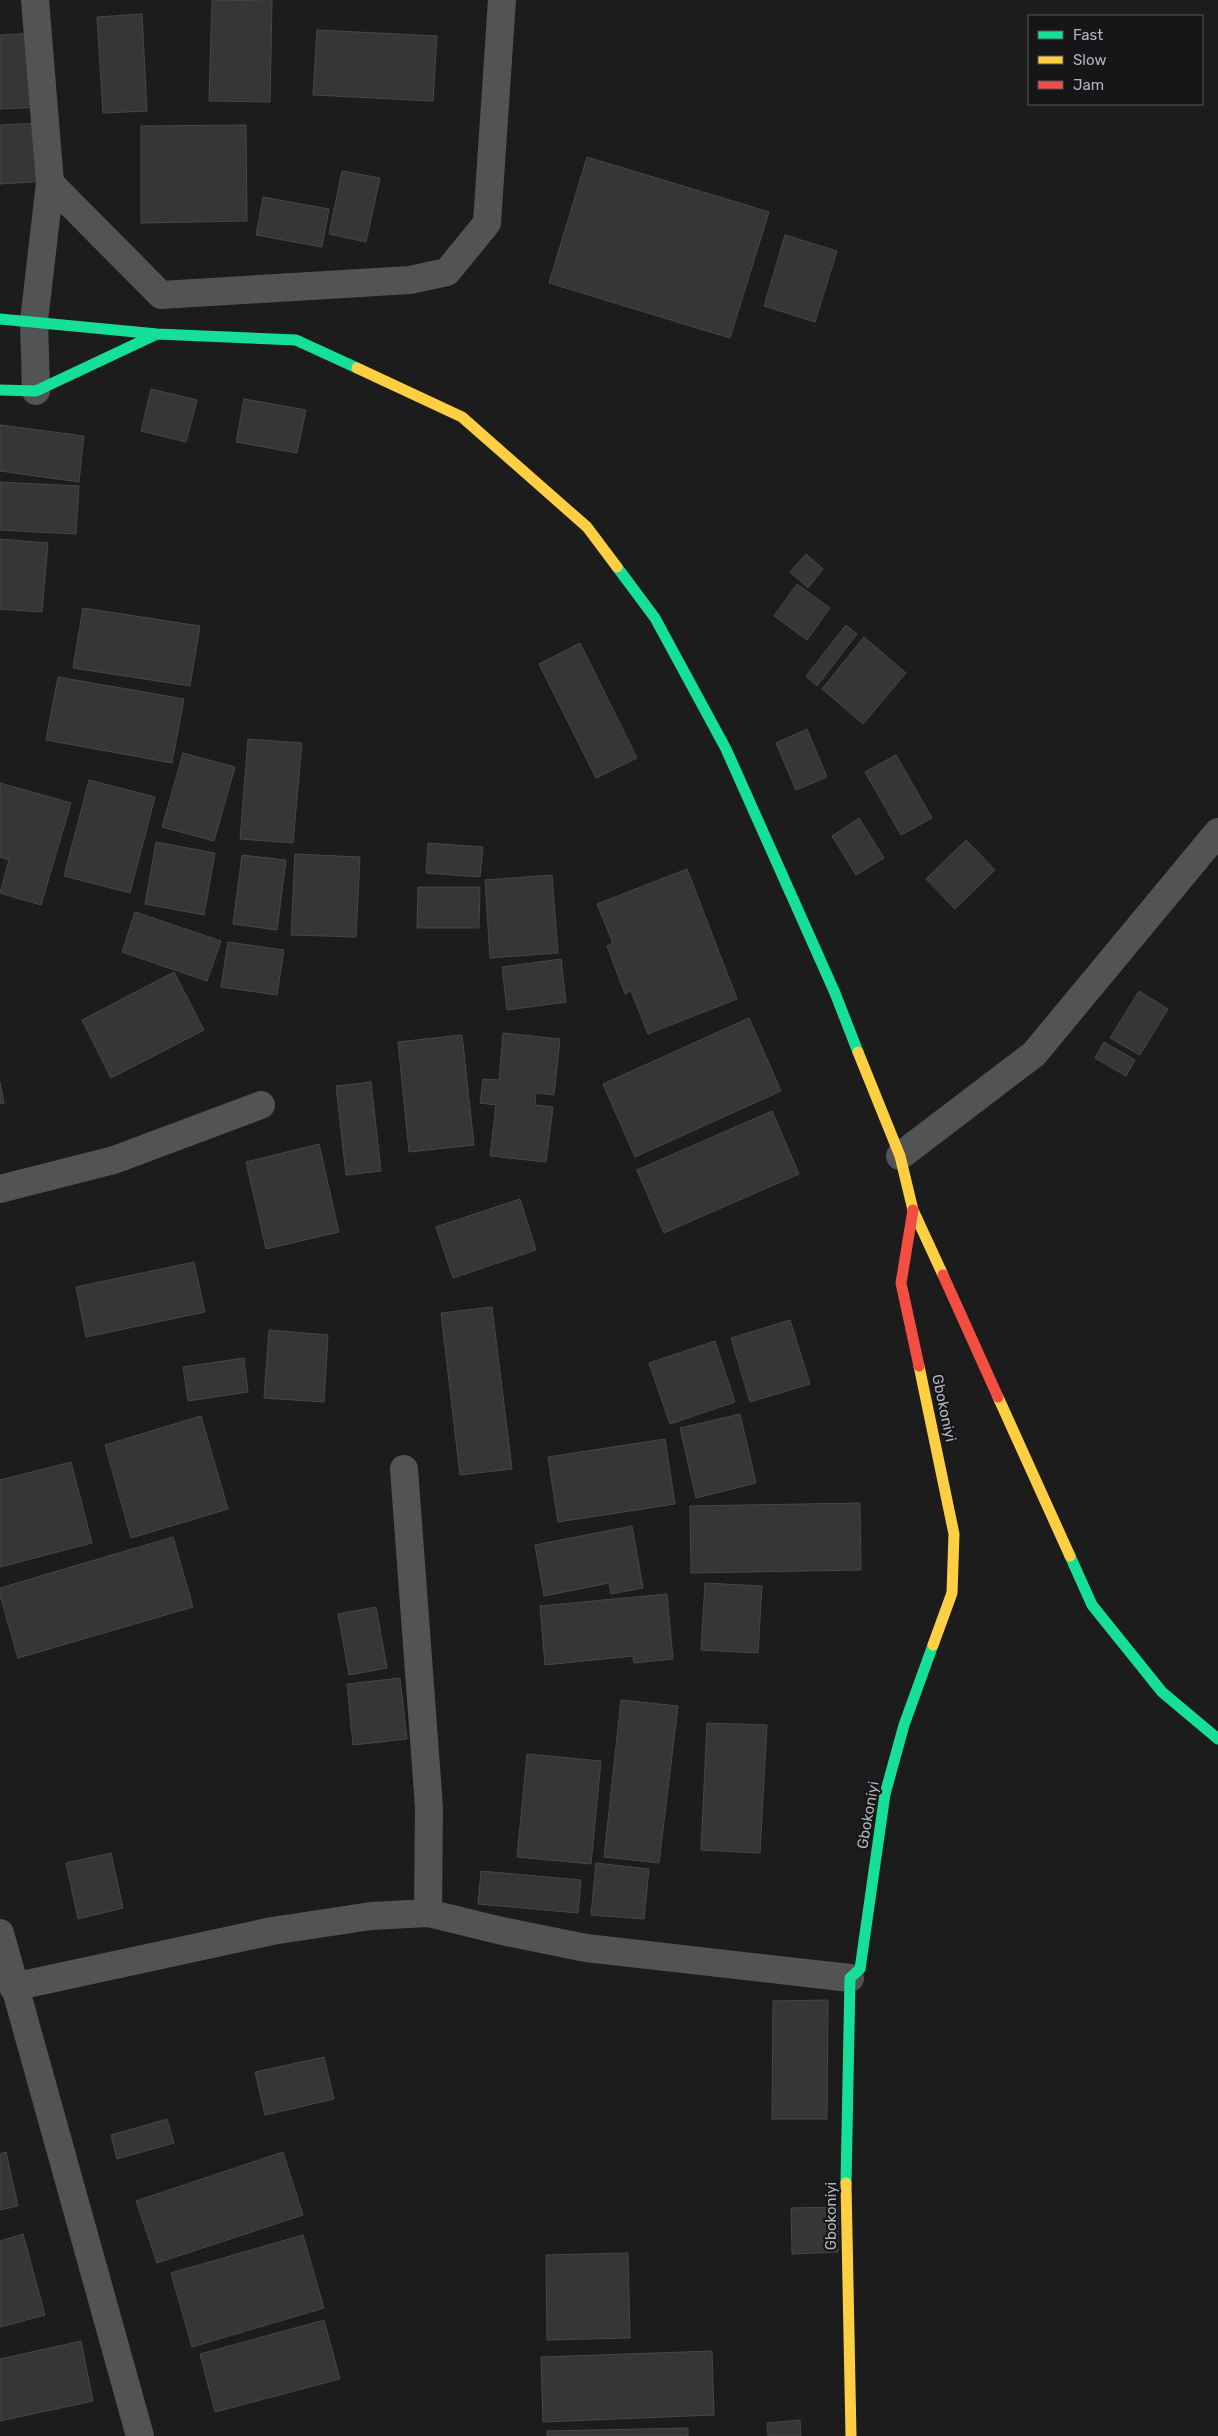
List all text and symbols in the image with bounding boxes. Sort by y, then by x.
legend [1028,15,1203,105]
text: Fast [1073,26,1103,44]
text: Slow [1073,51,1106,69]
text: Jam [1073,76,1104,94]
street label: Gbokoniyi [928,1373,960,1443]
street label: Gbokoniyi [853,1780,883,1850]
street label: Gbokoniyi [822,2182,840,2250]

